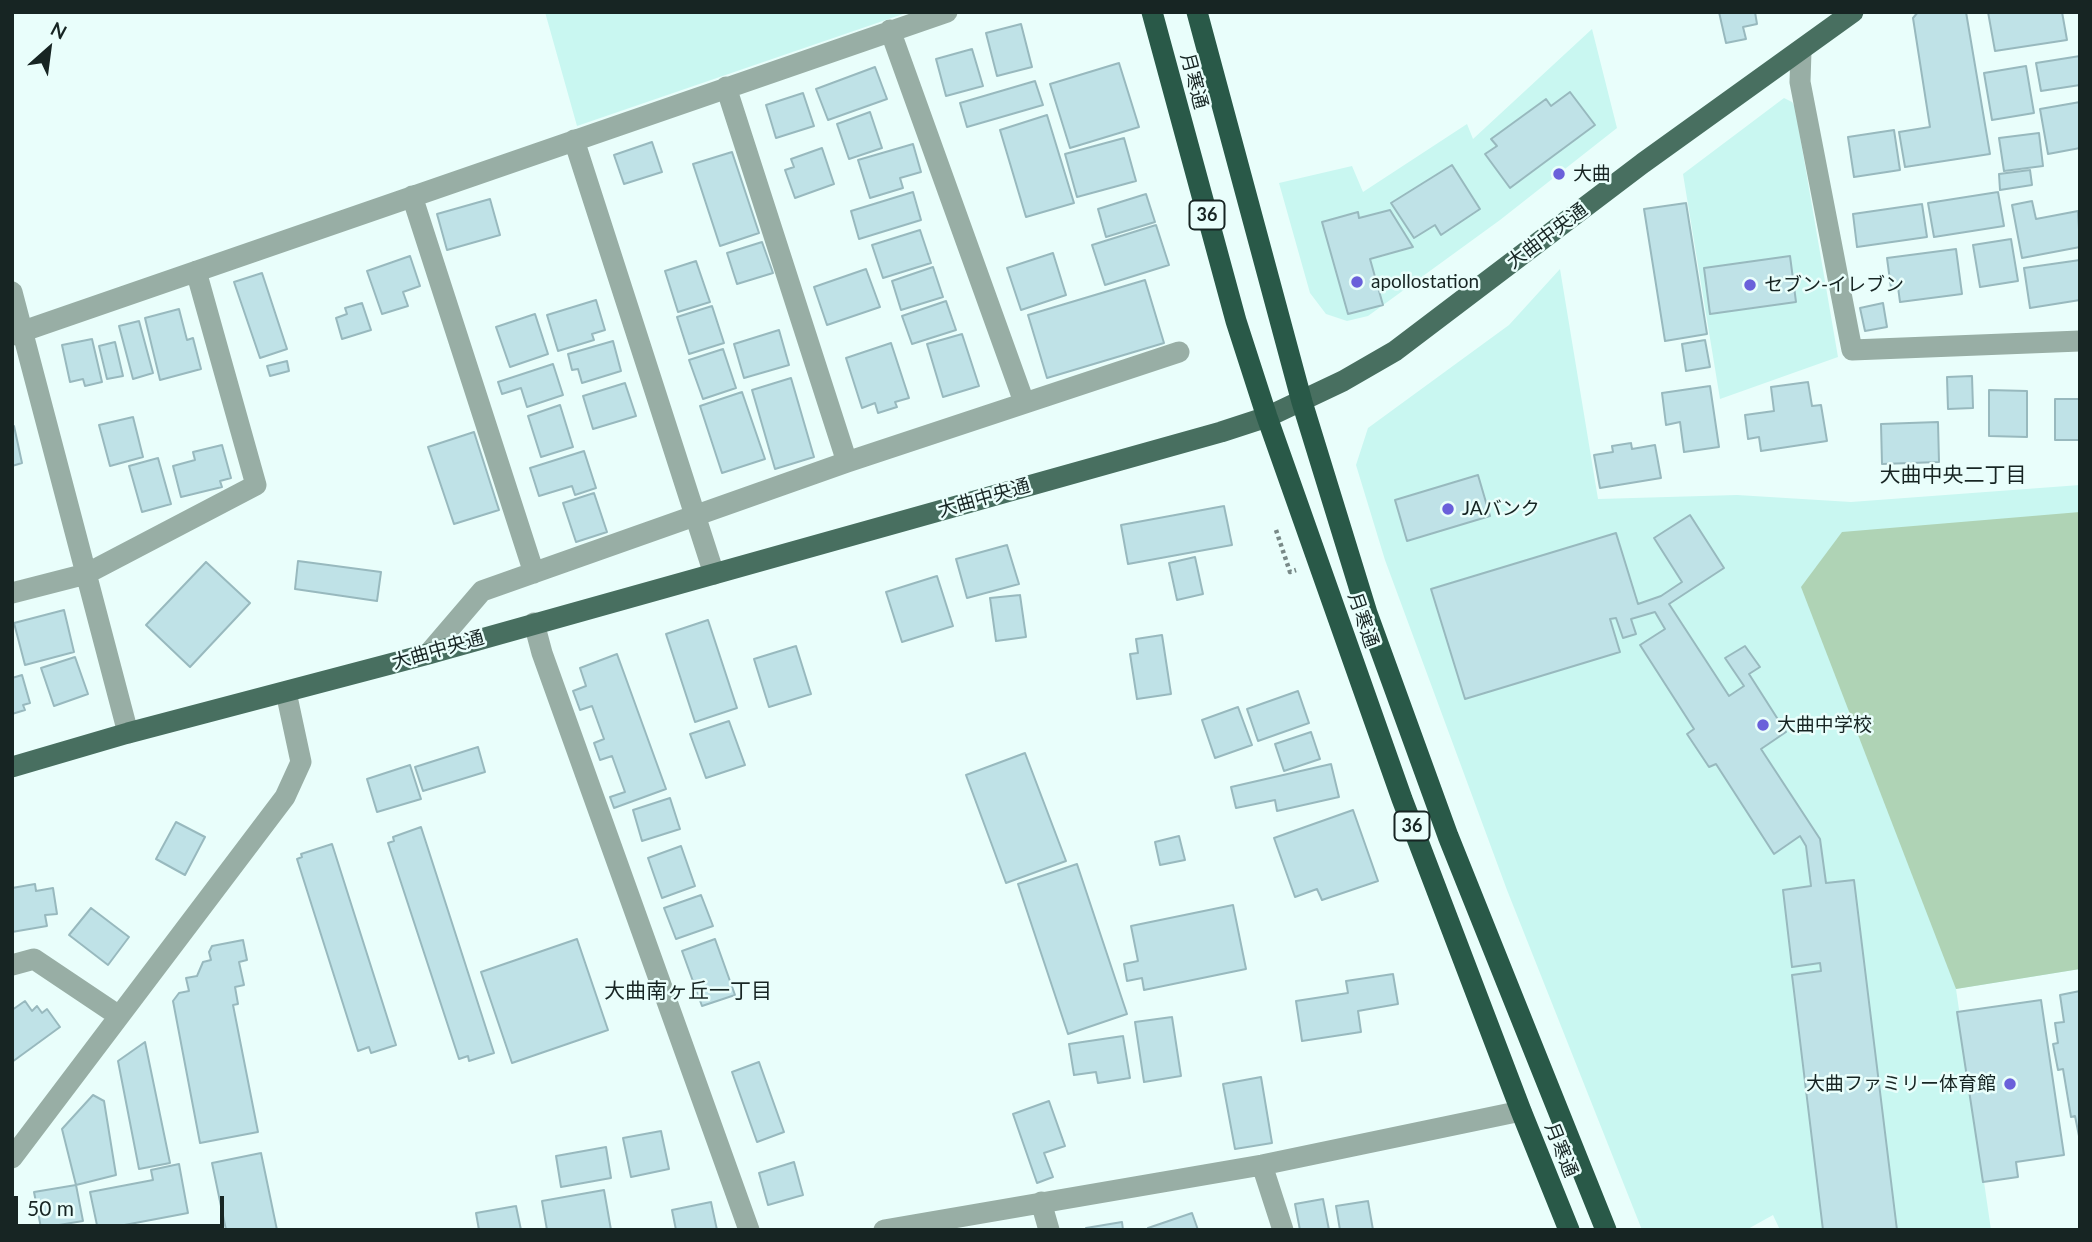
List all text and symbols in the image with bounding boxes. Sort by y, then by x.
north arrow [14,14,84,84]
text: N [47,16,71,44]
street label: 月寒通 [1176,51,1212,111]
place label: 大曲 [1573,163,1611,185]
marker: 大曲 [1551,166,1567,182]
street label: 大曲中央通 [1502,198,1592,274]
road number: 36 [1190,200,1224,230]
place label: apollostation [1371,271,1479,293]
marker: apollostation [1349,274,1365,290]
place label: セブン-イレブン [1764,274,1904,296]
marker: セブン-イレブン [1742,277,1758,293]
district label: 大曲中央二丁目 [1880,462,2026,488]
street label: 大曲中央通 [935,474,1033,522]
place label: JAバンク [1462,498,1540,520]
marker: JAバンク [1440,501,1456,517]
street label: 月寒通 [1343,589,1383,651]
street label: 大曲中央通 [389,626,487,674]
place label: 大曲中学校 [1777,714,1872,736]
marker: 大曲中学校 [1755,717,1771,733]
road number: 36 [1394,812,1430,840]
district label: 大曲南ヶ丘一丁目 [604,978,772,1004]
place label: 大曲ファミリー体育館 [1806,1073,1996,1095]
marker: 大曲ファミリー体育館 [2002,1076,2018,1092]
street label: 月寒通 [1540,1119,1582,1181]
scale bar [18,1182,228,1226]
text: 50 m [27,1195,74,1220]

